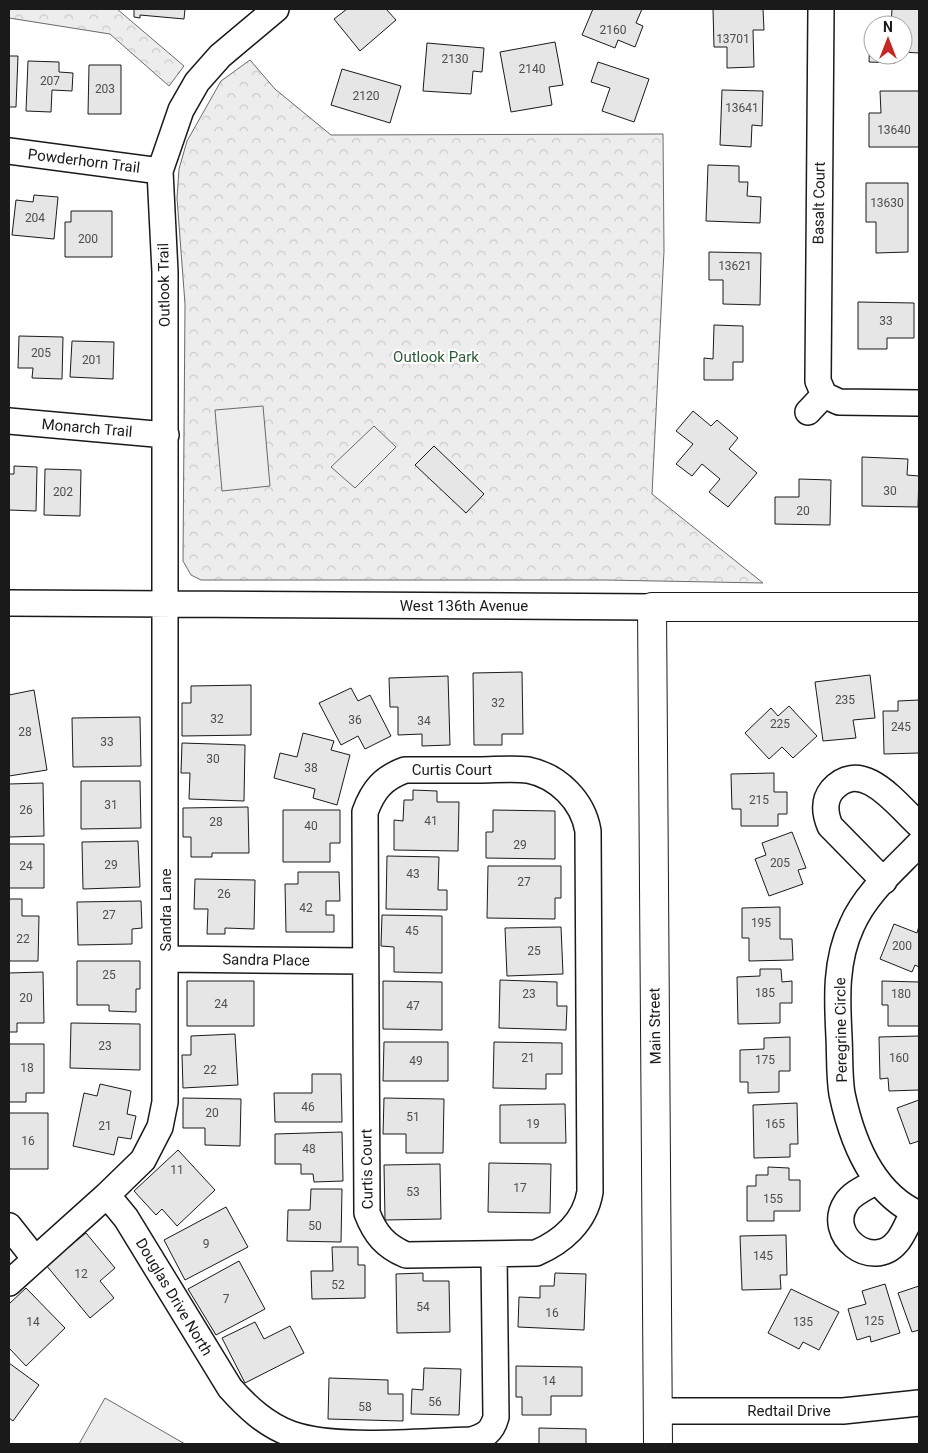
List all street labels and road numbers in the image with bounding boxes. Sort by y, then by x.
street label: Powderhorn Trail [27,145,141,177]
street label: Basalt Court [809,161,829,244]
street label: Outlook Trail [154,243,174,327]
street label: Monarch Trail [41,415,133,441]
street label: West 136th Avenue [400,597,528,615]
street label: Curtis Court [412,761,492,779]
street label: Sandra Lane [157,868,175,951]
street label: Sandra Place [222,950,310,970]
street label: Peregrine Circle [831,977,851,1083]
street label: Main Street [645,988,665,1064]
street label: Curtis Court [357,1129,377,1209]
street label: Douglas Drive North [132,1235,216,1359]
street label: Redtail Drive [747,1402,831,1420]

